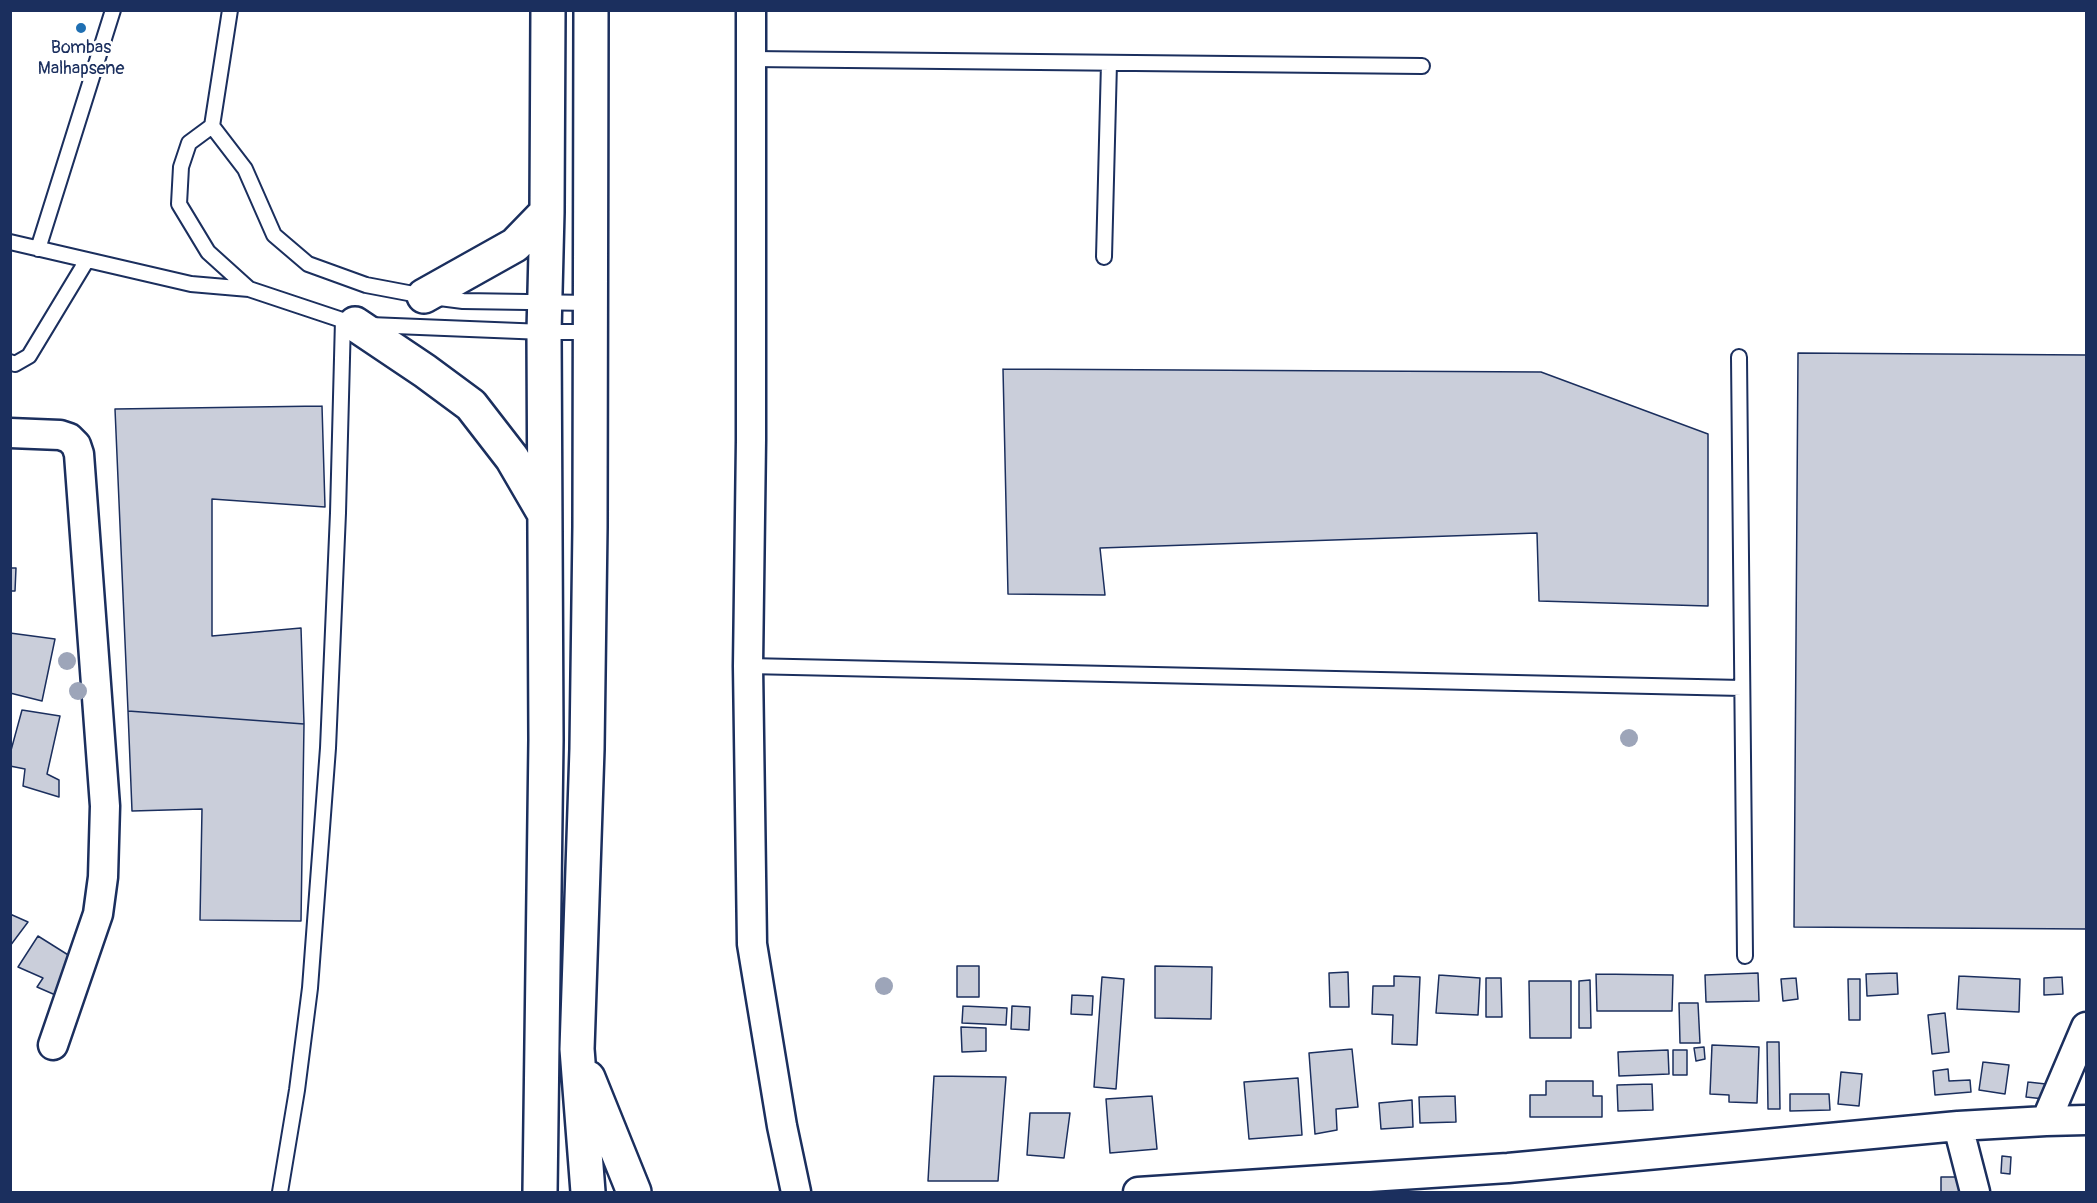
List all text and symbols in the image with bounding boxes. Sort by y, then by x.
marker: Bombas Malhapsene [74,21,88,35]
place label: Bombas Malhapsene [38,37,124,80]

